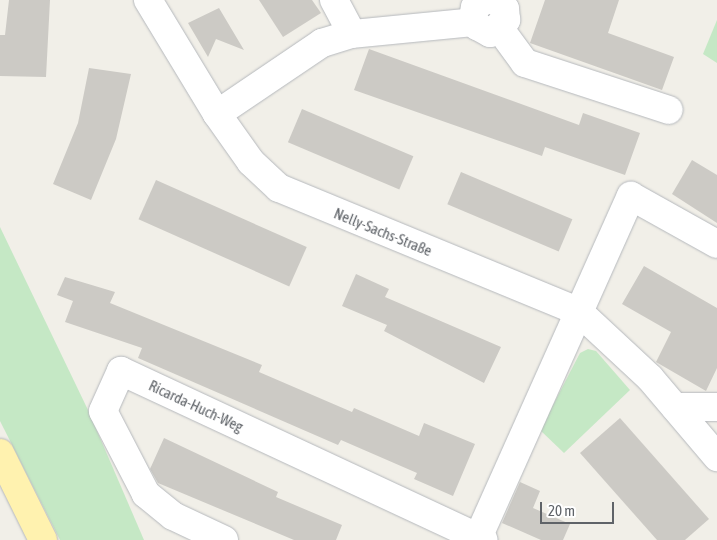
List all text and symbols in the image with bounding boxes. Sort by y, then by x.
street label: Nelly-Sachs-Straße [331,204,435,260]
street label: Ricarda-Huch-Weg [146,376,246,436]
scale bar [542,492,616,524]
text: 20 m [548,502,575,519]

